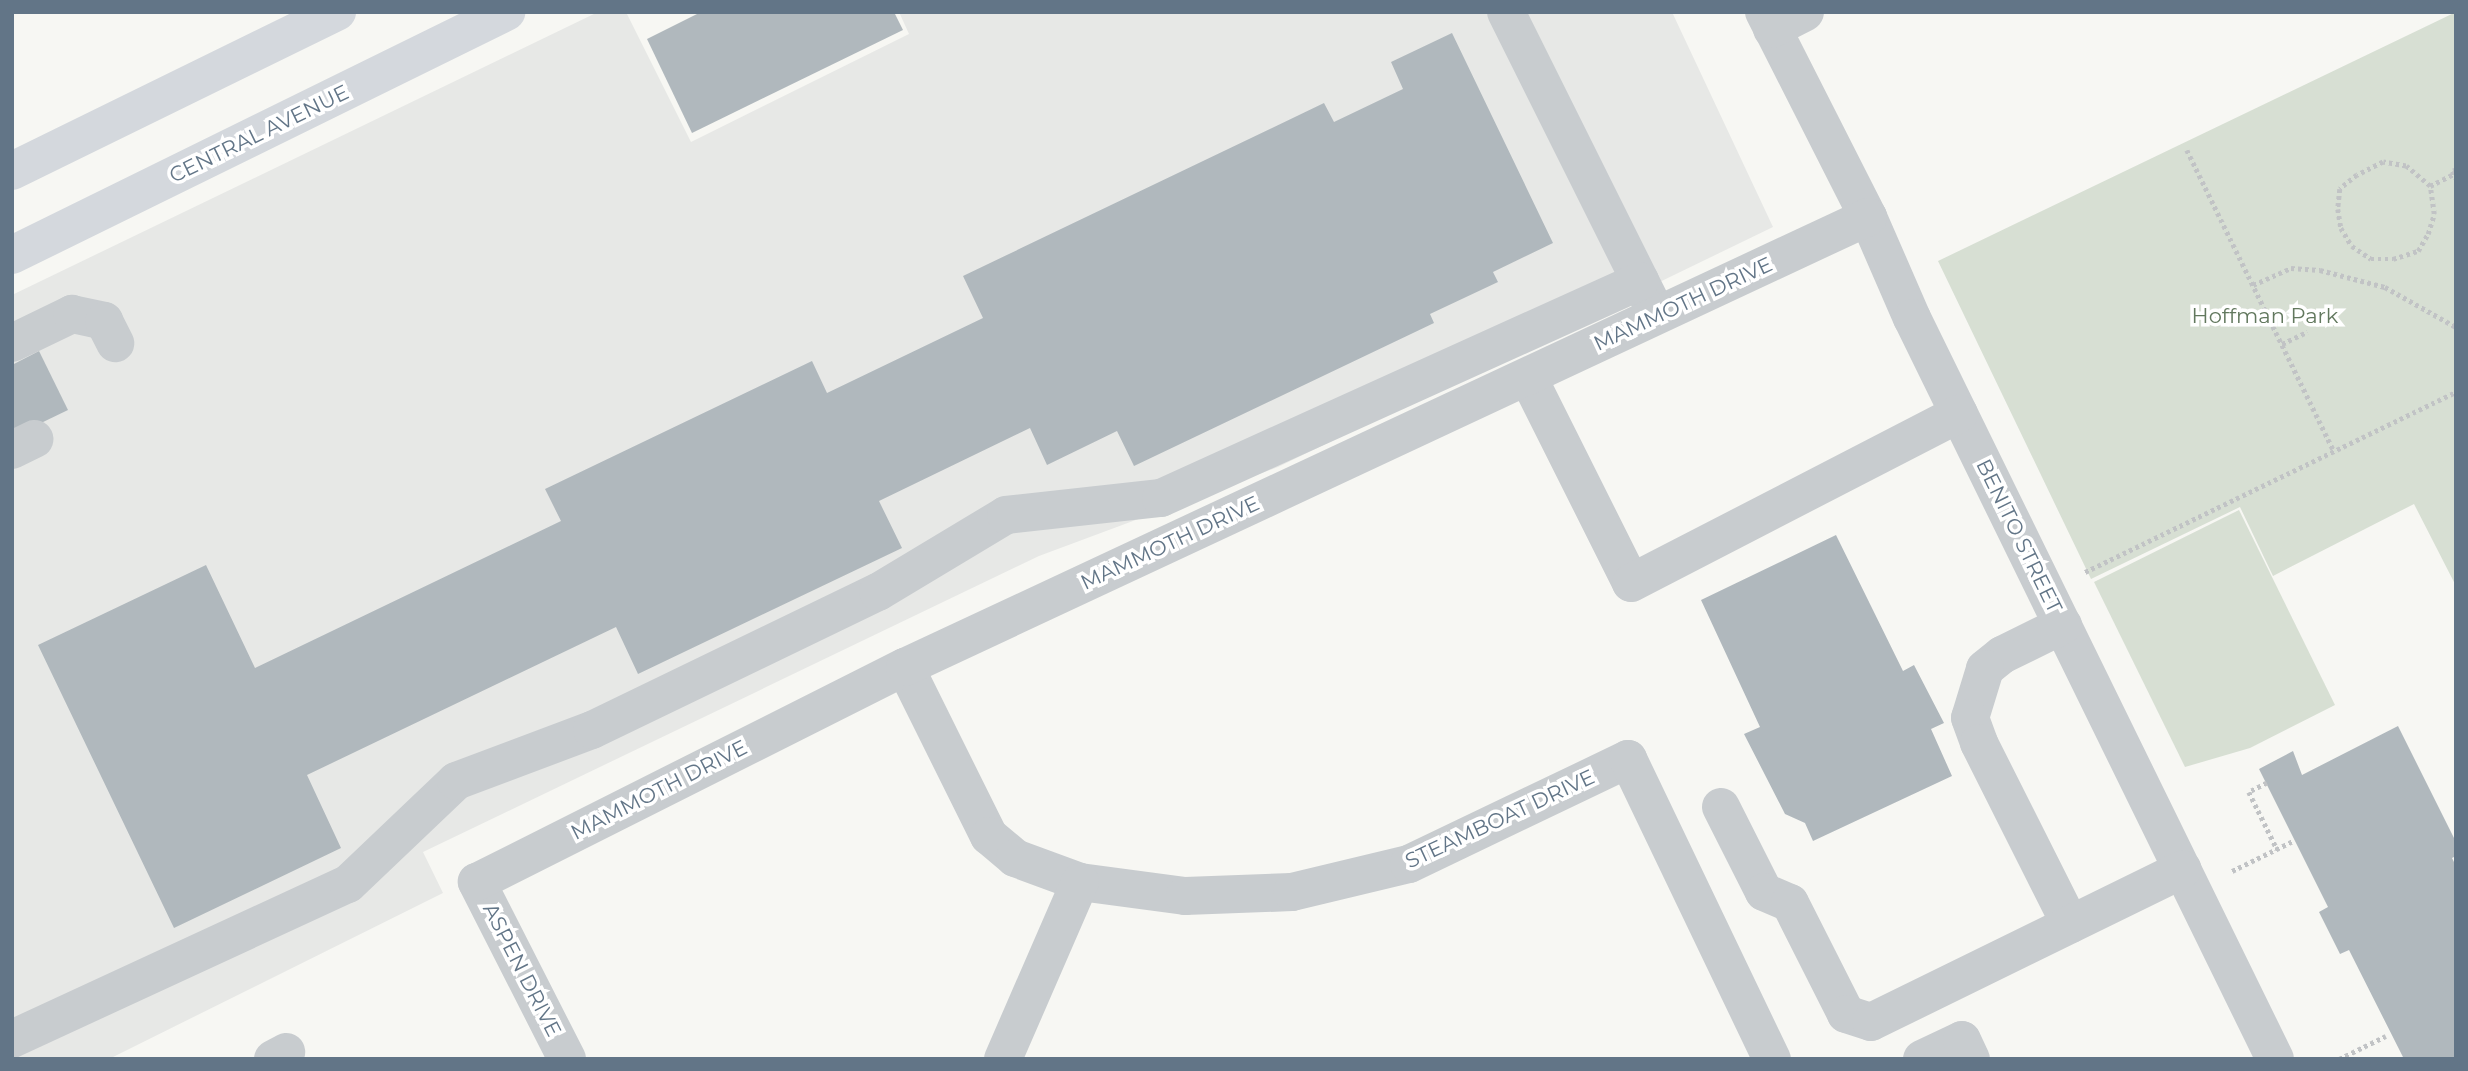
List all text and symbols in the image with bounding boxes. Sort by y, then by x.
street label: CENTRAL AVENUE [165,80,353,188]
street label: MAMMOTH DRIVE [1590,252,1776,356]
park label: Hoffman Park [2192,303,2338,329]
street label: BENITO STREET [1971,455,2067,617]
street label: MAMMOTH DRIVE [1077,491,1263,595]
street label: MAMMOTH DRIVE [567,735,751,845]
street label: STEAMBOAT DRIVE [1401,764,1599,874]
street label: ASPEN DRIVE [478,899,566,1041]

